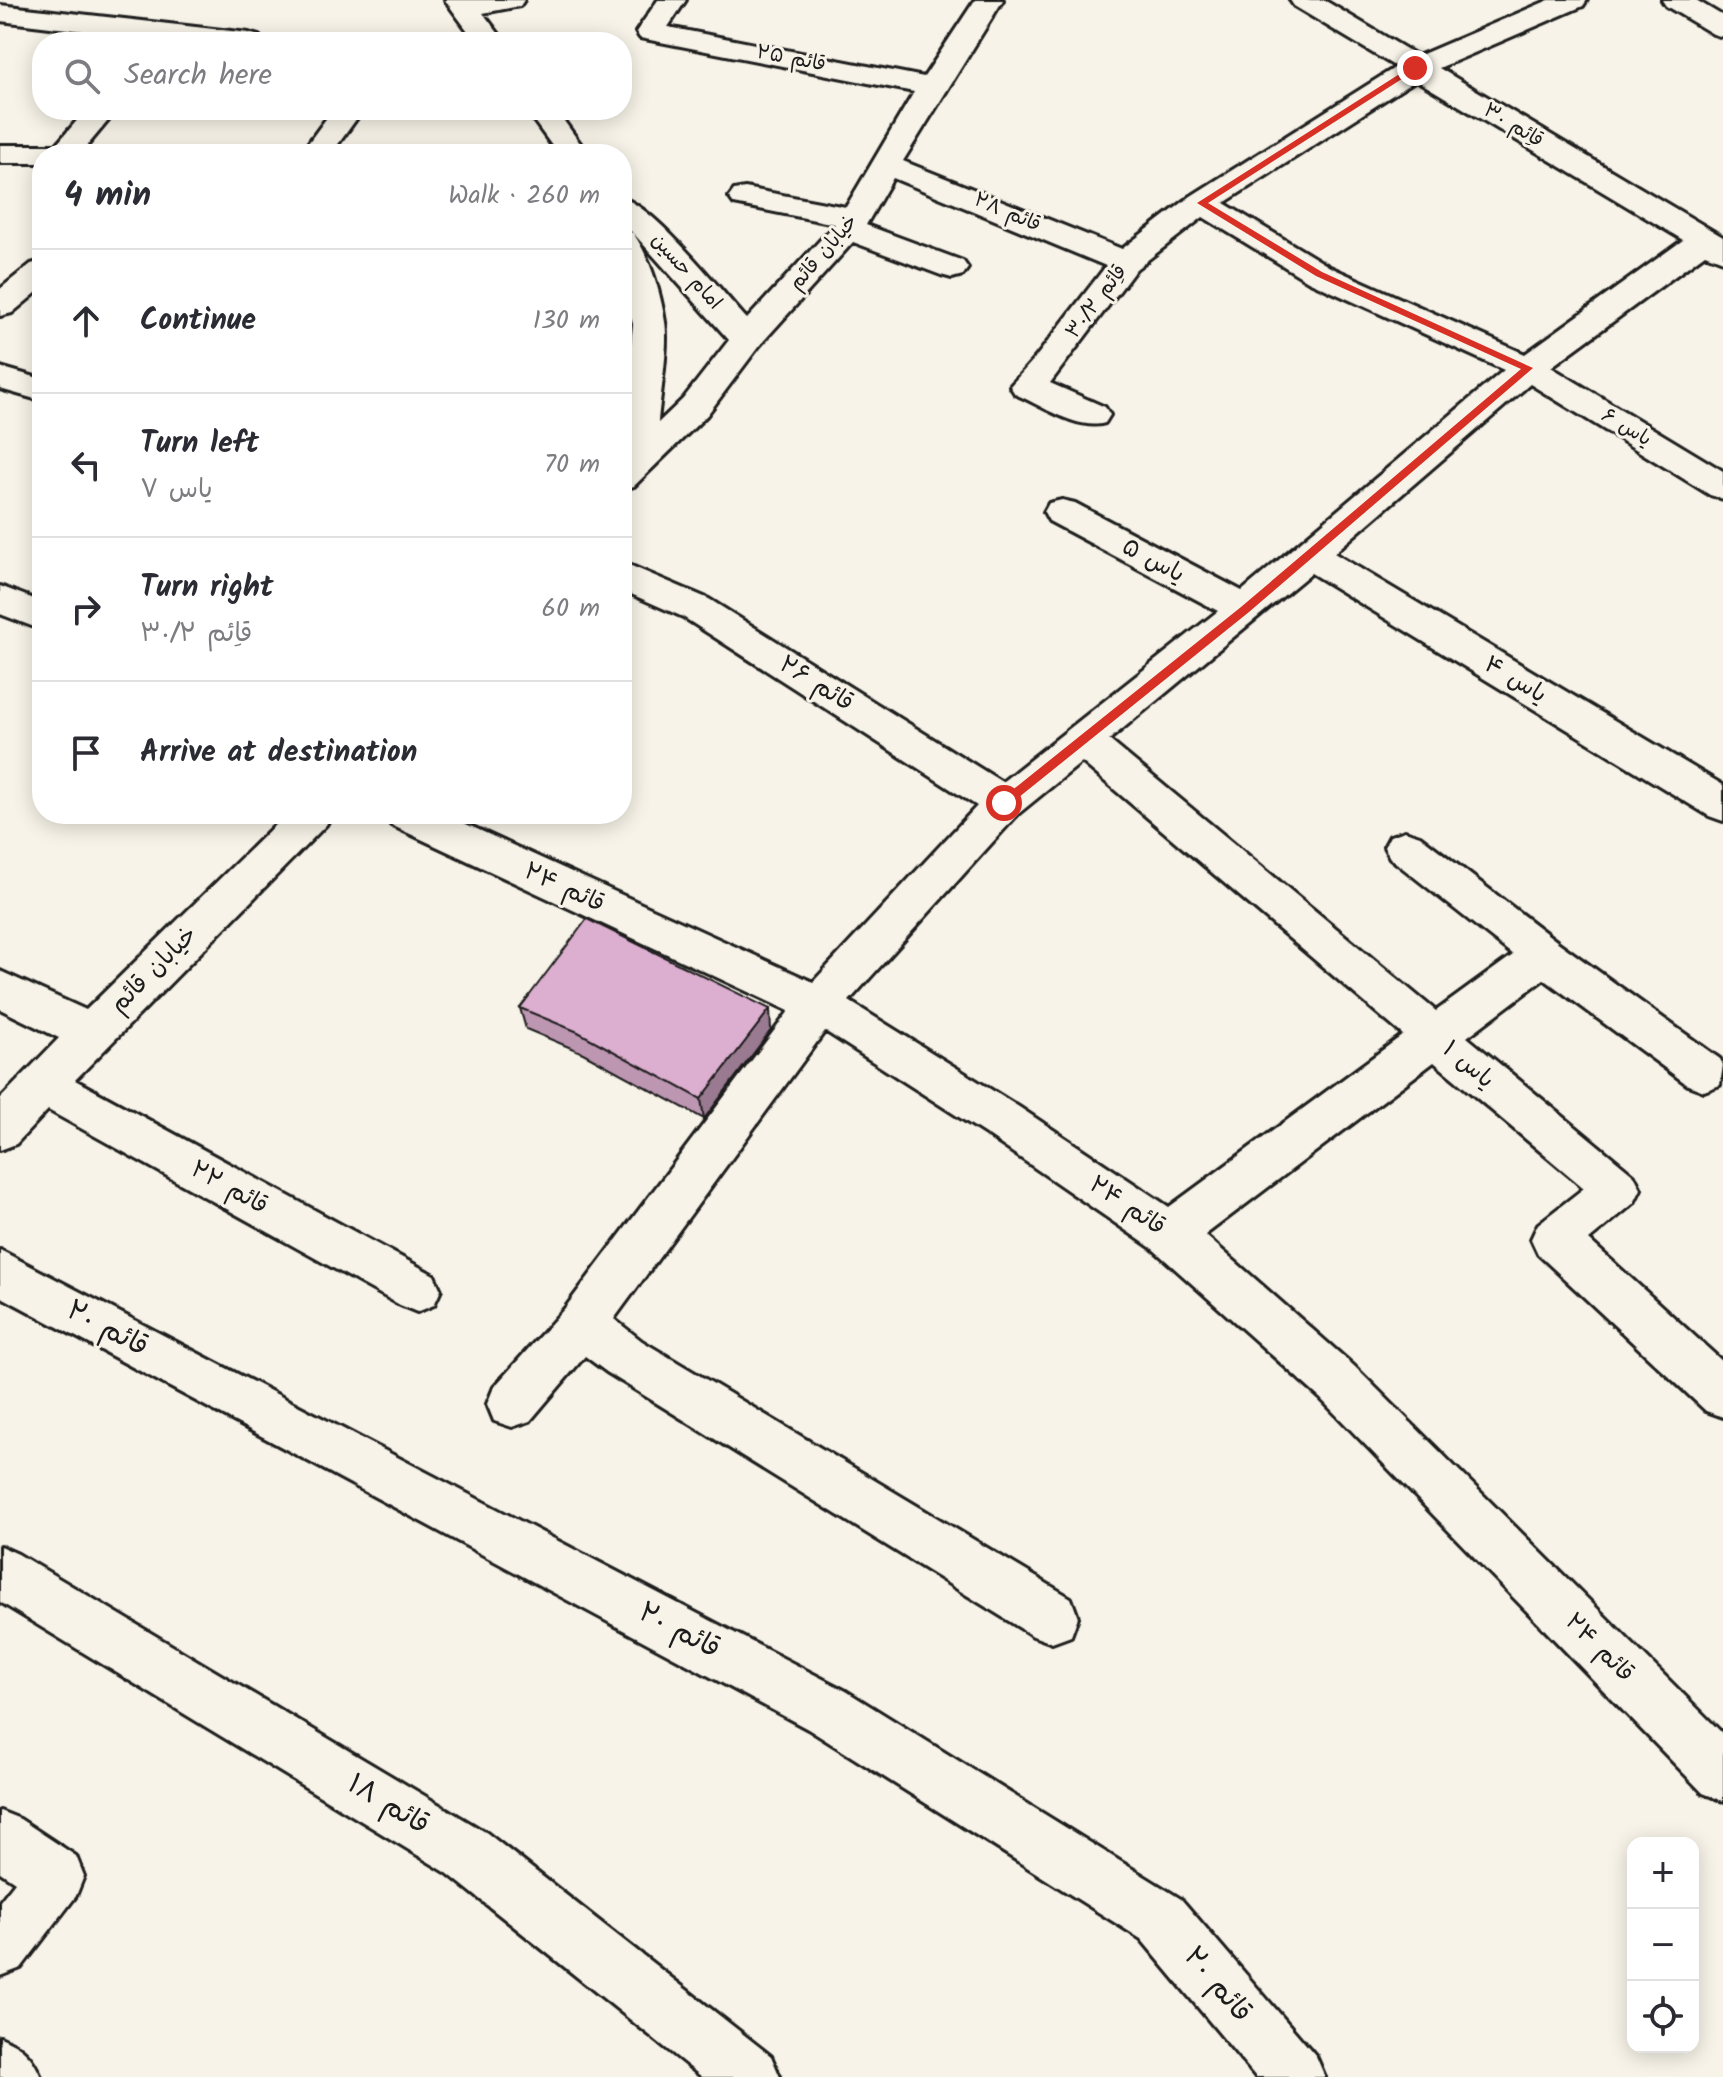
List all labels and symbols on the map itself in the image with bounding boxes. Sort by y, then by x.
street label: قائم ۲۵ [753,37,829,81]
route end [1397,50,1433,86]
street label: قاِئم ۳۰ [1477,95,1549,157]
street label: قائم ۲۸ [968,185,1046,241]
street label: خیابان قائم [782,208,866,298]
street label: امام حسین [643,226,729,318]
street label: قاِئم ۳۰/۲ [1058,258,1136,346]
street label: یاس ۶ [1595,400,1657,456]
street label: یاس ۵ [1114,528,1192,594]
street label: قائم ۲۶ [771,646,861,722]
street label: یاس ۴ [1476,646,1554,714]
route start [986,785,1022,821]
street label: قائم ۲۴ [517,852,611,924]
street label: خیابان قائم [101,917,207,1023]
street label: یاس ۱ [1433,1031,1503,1099]
street label: قائم ۲۲ [183,1151,275,1225]
street label: قائم ۲۴ [1081,1166,1173,1246]
street label: قائم ۲۰ [58,1288,156,1370]
street label: قائم ۲۰ [630,1590,728,1672]
street label: قائم ۲۴ [1555,1604,1643,1692]
street label: قائم ۱۸ [338,1763,438,1847]
street label: قائم ۲۰ [1171,1937,1263,2033]

